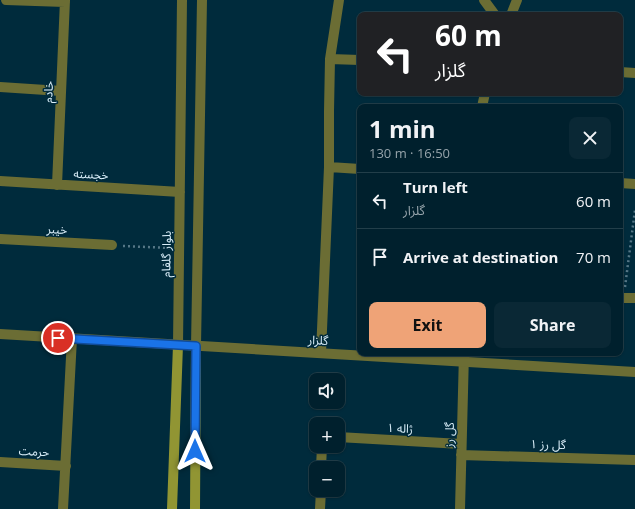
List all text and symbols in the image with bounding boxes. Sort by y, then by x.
text: 60 m [435,16,502,54]
icon: left [369,28,421,80]
text: گلزار [435,58,465,82]
street label: خادم [39,81,58,104]
text: 1 min [369,112,436,145]
button: close [569,117,611,159]
text: 130 m · 16:50 [369,144,450,162]
street label: خجسته [73,165,109,183]
text: Turn left [403,177,468,197]
icon: left [369,190,391,212]
text: 60 m [576,191,611,211]
text: گلزار [403,201,425,219]
street label: خیبر [45,220,68,238]
street label: بلوار گلفام [157,231,176,277]
icon: arrive [369,246,391,268]
text: Arrive at destination [403,247,558,267]
text: 70 m [576,247,611,267]
button: Exit [369,302,486,348]
button: Share [494,302,611,348]
pin [41,321,75,355]
icon: arrive [47,327,69,349]
street label: گلزار [306,331,330,349]
map controls [309,373,345,497]
button: sound [309,373,345,409]
button: + [309,417,345,453]
street label: ژاله ۱ [387,419,413,437]
street label: گل رز [440,421,458,449]
position arrow [174,430,216,472]
street label: گل رز ۱ [530,435,567,453]
street label: حرمت [18,442,50,460]
button: − [309,461,345,497]

